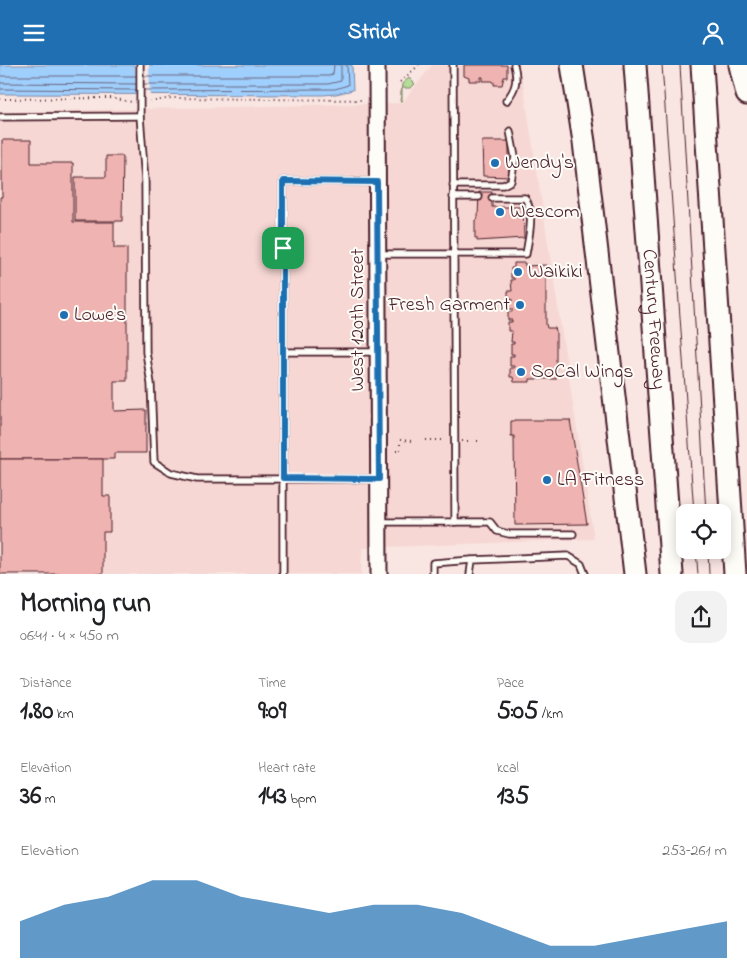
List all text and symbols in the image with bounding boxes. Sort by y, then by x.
text: Stridr [348,17,399,49]
icon: menu [20,19,48,47]
icon: person [699,19,727,47]
place label: Wendy's [505,149,574,178]
marker: Wendy's [489,157,501,169]
place label: Wescom [510,198,579,227]
marker: Wescom [494,206,506,218]
pin [262,227,304,269]
icon: arrive [269,234,297,262]
street label: West 120th Street [344,248,373,391]
street label: Century Freeway [634,248,673,391]
place label: Waikiki [528,258,583,287]
marker: Waikiki [512,266,524,278]
place label: Fresh Garment [387,291,510,320]
marker: Fresh Garment [514,299,526,311]
place label: Lowe's [74,301,126,330]
marker: Lowe's [58,309,70,321]
place label: SoCal Wings [531,358,634,388]
marker: SoCal Wings [515,366,527,378]
place label: LA Fitness [557,466,644,495]
marker: LA Fitness [541,474,553,486]
map controls [676,504,731,559]
button: locate [676,504,731,559]
text: Morning run [20,584,151,625]
button: share [675,591,727,643]
text: 06:41 · 4 × 450 m [20,624,119,648]
text: Distance [20,673,72,694]
text: Time [258,673,286,694]
text: Pace [497,673,524,694]
text: 1.80 [20,694,53,730]
text: 9:09 [258,694,286,730]
text: 5:05 [497,694,538,730]
text: km [53,704,74,725]
text: /km [538,704,563,725]
text: Elevation [20,758,71,779]
text: Heart rate [258,758,316,779]
text: kcal [497,758,519,779]
text: 36 [20,779,41,815]
text: 143 [258,779,287,815]
text: 135 [497,779,529,815]
text: m [41,789,56,810]
text: bpm [287,789,316,810]
text: Elevation [20,839,79,863]
text: 253–261 m [662,839,727,863]

